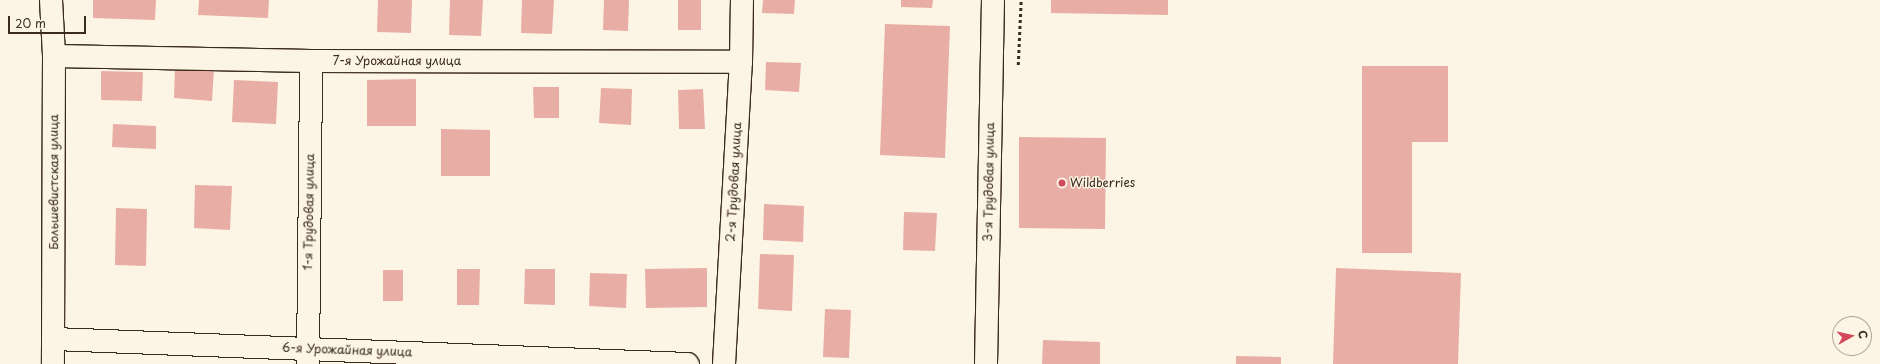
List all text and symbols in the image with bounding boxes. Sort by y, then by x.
scale bar [10,8,88,34]
text: 20 m [15,14,46,32]
street label: 7-я Урожайная улица [332,54,462,68]
street label: Большевистская улица [47,114,61,250]
street label: 2-я Трудовая улица [724,122,744,242]
street label: 3-я Трудовая улица [981,122,997,242]
street label: 1-я Трудовая улица [301,153,317,271]
place label: Wildberries [1070,176,1135,190]
marker: Wildberries [1057,178,1067,188]
north arrow [1832,316,1872,356]
text: С [1854,329,1872,340]
street label: 6-я Урожайная улица [281,341,413,359]

